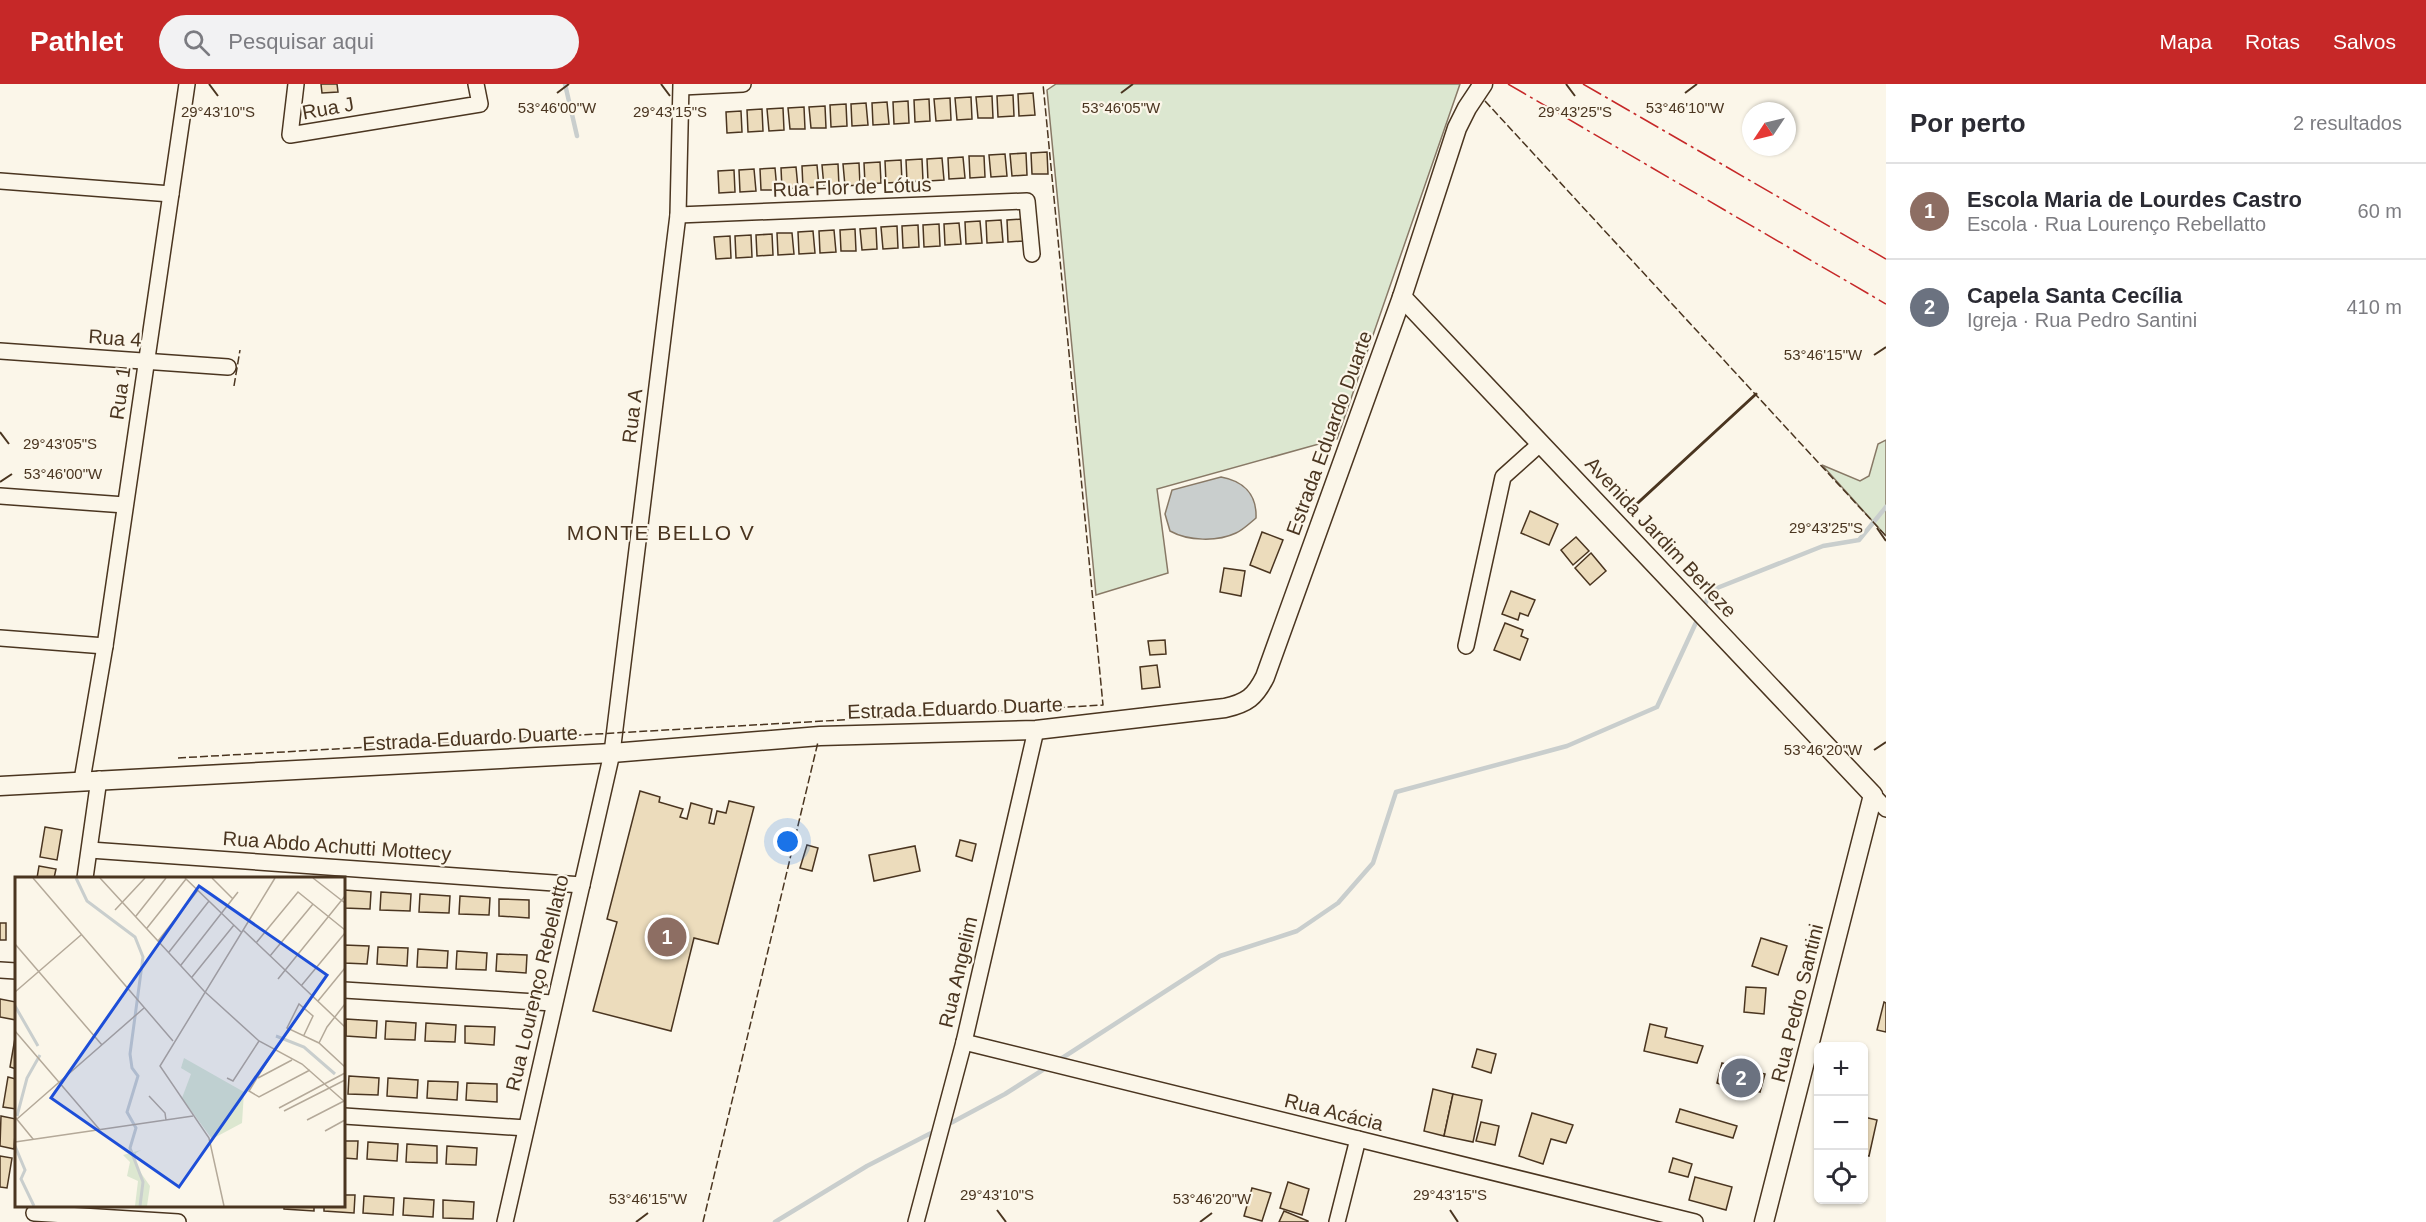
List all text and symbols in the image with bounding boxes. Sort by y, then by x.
search box [159,15,579,69]
text: Pathlet [30,26,123,57]
icon: search [180,26,213,59]
text: Pesquisar aqui [228,29,374,54]
text: Mapa [2160,30,2212,53]
text: Rotas [2245,30,2300,53]
text: Salvos [2333,30,2396,53]
street label: Rua J [300,93,356,123]
text: 53°46'00"W [518,99,597,116]
text: 53°46'05"W [1082,99,1161,116]
text: 53°46'10"W [1646,99,1725,116]
north arrow [1742,102,1796,156]
text: 29°43'10"S [181,103,255,120]
text: 29°43'15"S [633,103,707,120]
text: 29°43'25"S [1538,103,1612,120]
text: Por perto [1910,108,2026,138]
text: 2 resultados [2293,112,2402,134]
street label: Rua Flor de Lótus [772,173,932,201]
text: Escola Maria de Lourdes Castro [1967,187,2302,212]
text: 1 [1924,200,1935,222]
text: 60 m [2358,200,2402,222]
text: Escola · Rua Lourenço Rebellatto [1967,213,2266,235]
text: Capela Santa Cecília [1967,283,2182,308]
text: 2 [1924,296,1935,318]
text: 410 m [2346,296,2402,318]
text: Igreja · Rua Pedro Santini [1967,309,2197,331]
street label: Rua 4 [88,325,142,351]
street label: Estrada Eduardo Duarte [1282,328,1376,538]
text: 53°46'15"W [1784,346,1863,363]
street label: Rua 1 [105,365,135,421]
street label: Rua A [618,387,646,444]
text: 29°43'05"S [23,435,97,452]
street label: Avenida Jardim Berleze [1581,452,1741,622]
text: 53°46'00"W [24,465,103,482]
text: 29°43'25"S [1789,519,1863,536]
district label: MONTE BELLO V [567,521,755,544]
street label: Estrada Eduardo Duarte [847,693,1063,723]
street label: Estrada Eduardo Duarte [362,721,578,755]
text: 53°46'20"W [1784,741,1863,758]
street label: Rua Abdo Achutti Mottecy [222,827,452,865]
your location [773,827,802,856]
street label: Rua Lourenço Rebellatto [501,873,573,1093]
inset map [15,877,345,1207]
pin: 1 [648,914,686,960]
street label: Rua Angelim [935,914,981,1030]
street label: Rua Pedro Santini [1767,922,1827,1084]
map controls [1814,1042,1868,1204]
button: + [1814,1042,1868,1096]
pin: 2 [1722,1056,1760,1100]
street label: Rua Acácia [1282,1089,1387,1135]
button: − [1814,1096,1868,1150]
button: locate [1814,1150,1868,1204]
text: 29°43'10"S [960,1186,1034,1203]
text: 29°43'15"S [1413,1186,1487,1203]
text: 53°46'15"W [609,1190,688,1207]
text: 53°46'20"W [1173,1190,1252,1207]

